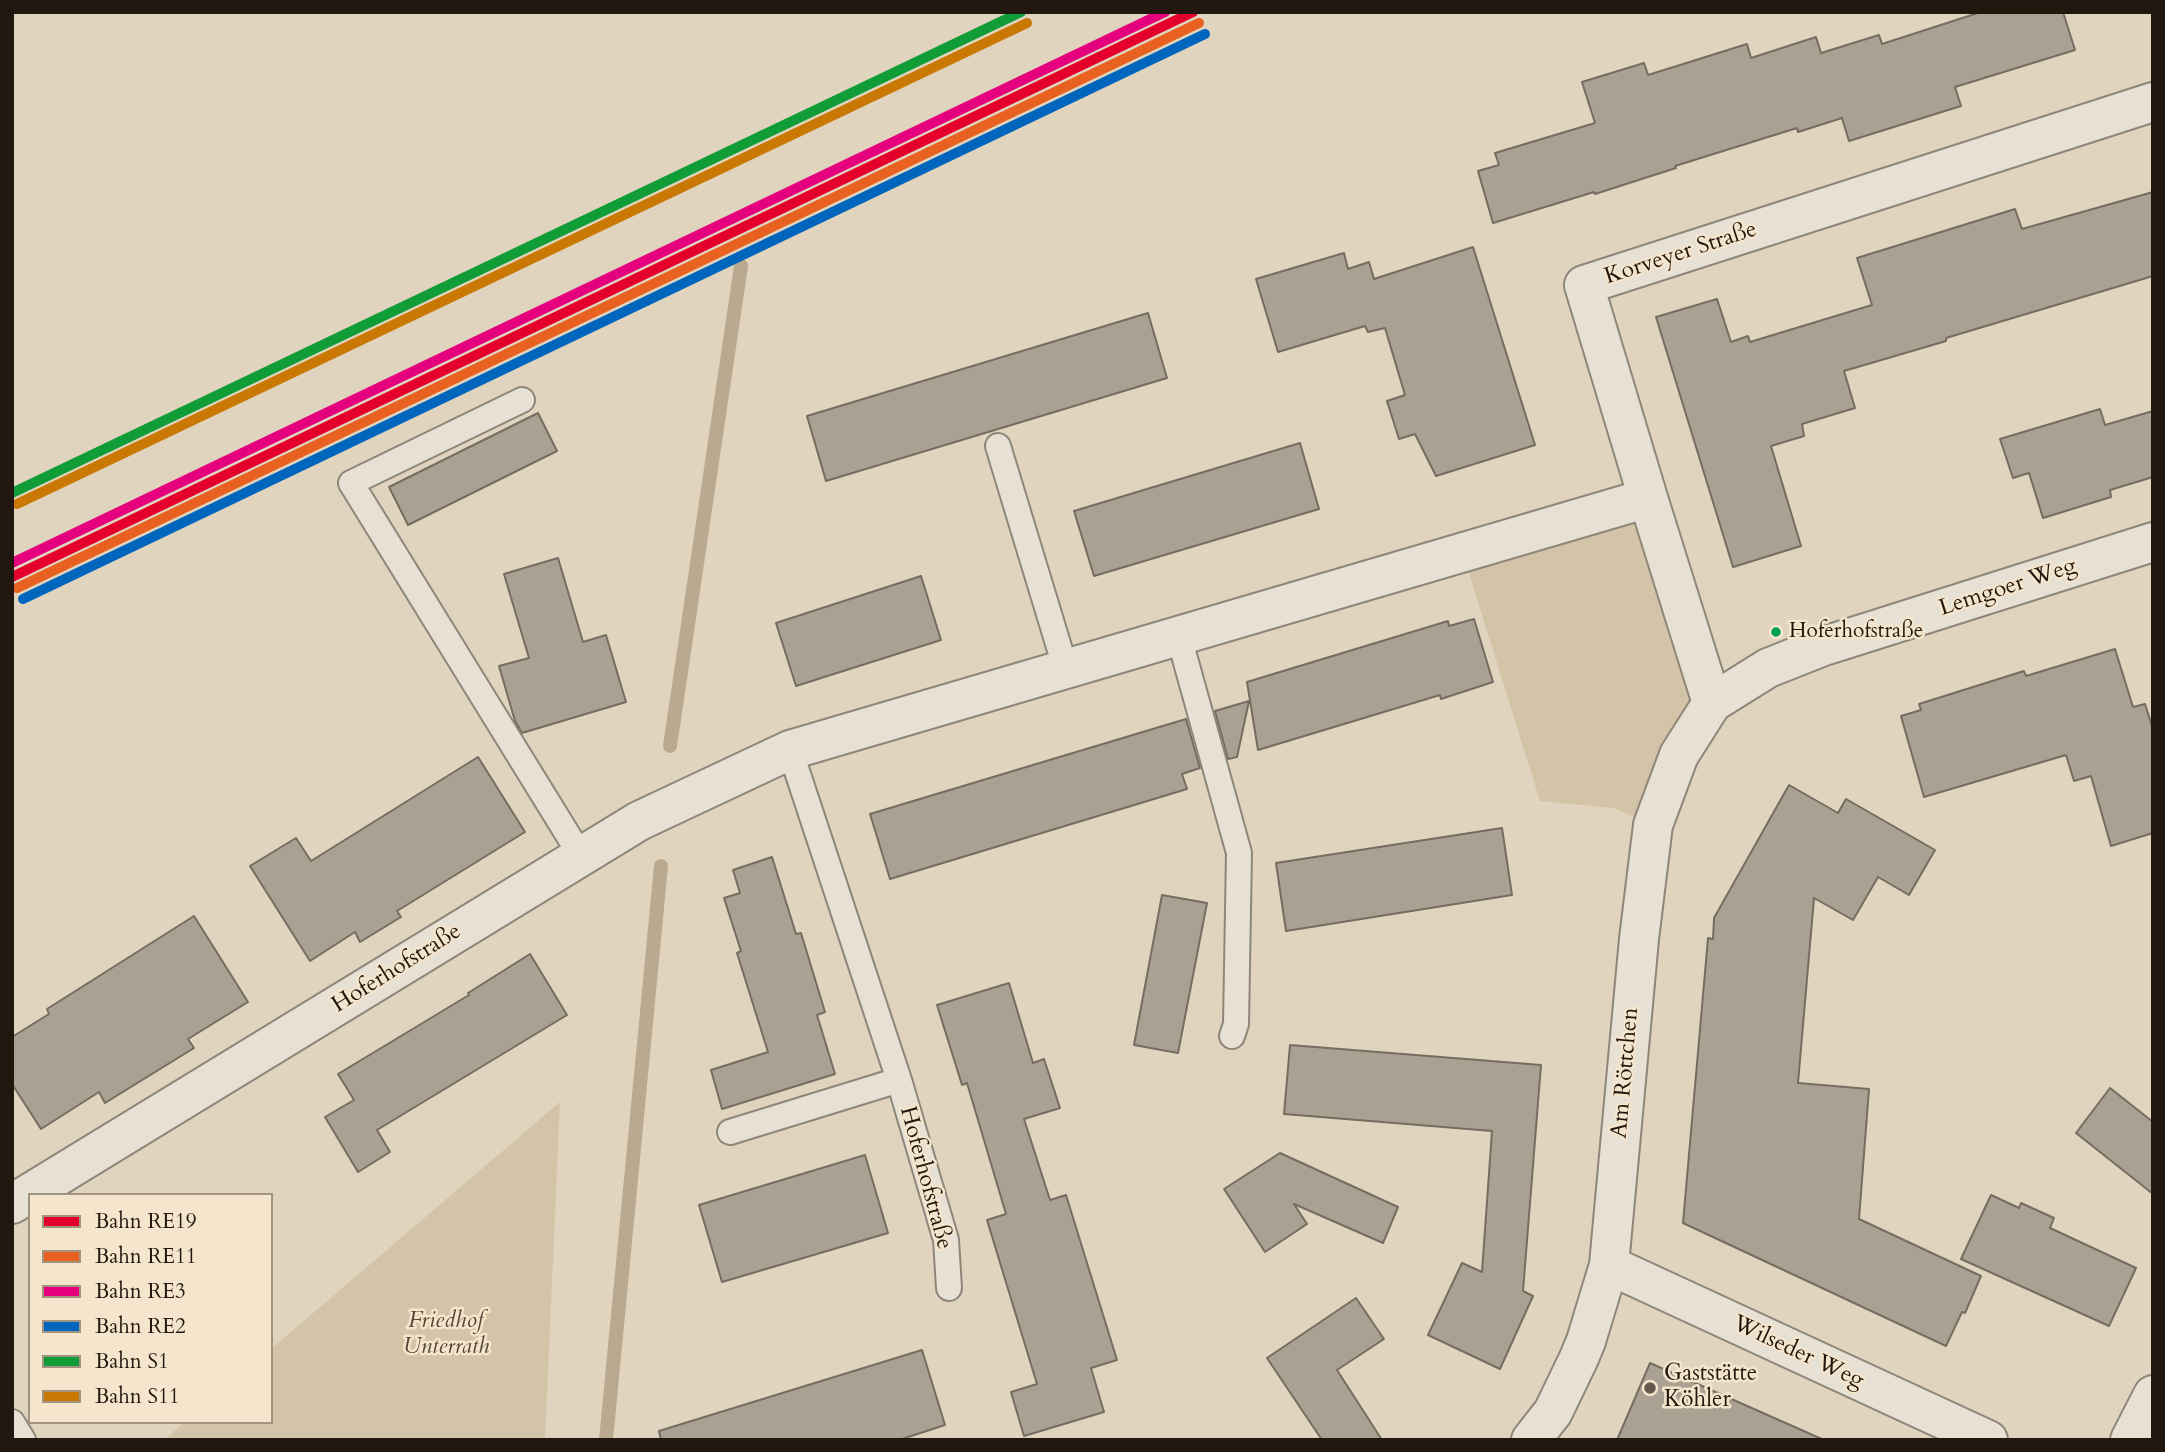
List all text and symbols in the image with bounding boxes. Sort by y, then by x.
street label: Korveyer Straße [1601,216,1761,292]
street label: Lemgoer Weg [1936,553,2080,623]
place label: Hoferhofstraße [1789,619,1923,645]
marker: Hoferhofstraße [1769,625,1783,639]
street label: Hoferhofstraße [327,918,467,1020]
street label: Am Röttchen [1607,1006,1645,1140]
street label: Hoferhofstraße [893,1103,957,1253]
legend [28,1193,273,1424]
text: Bahn RE19 [95,1207,196,1236]
text: Bahn RE11 [95,1242,196,1271]
text: Bahn RE3 [95,1277,186,1306]
park label: Friedhof Unterrath [403,1308,489,1362]
street label: Wilseder Weg [1728,1311,1868,1395]
text: Bahn RE2 [95,1312,186,1341]
text: Bahn S1 [95,1347,169,1376]
place label: Gaststätte Köhler [1664,1361,1757,1415]
marker: Gaststätte Köhler [1642,1380,1658,1396]
text: Bahn S11 [95,1382,179,1411]

